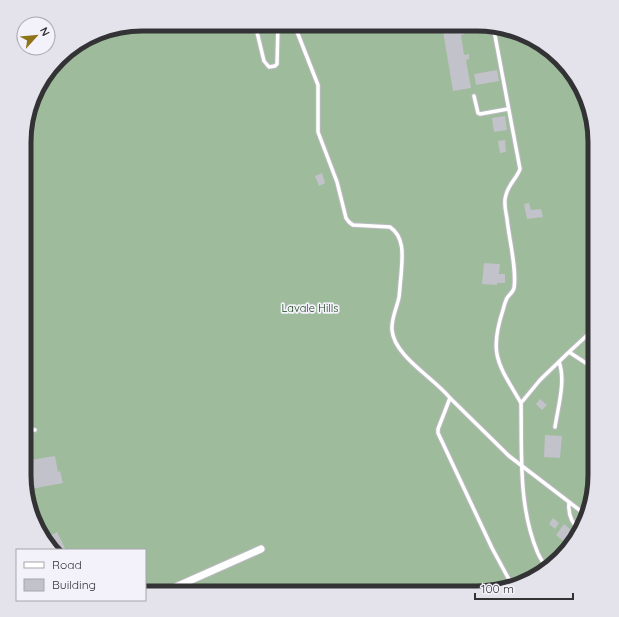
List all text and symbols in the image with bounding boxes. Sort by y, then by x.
north arrow [16,16,56,56]
text: N [37,25,53,38]
park label: Lavale Hills [282,301,338,315]
legend [16,549,146,601]
text: Road [52,557,82,572]
scale bar [475,575,573,601]
text: Building [52,577,96,592]
text: 100 m [481,581,514,596]

